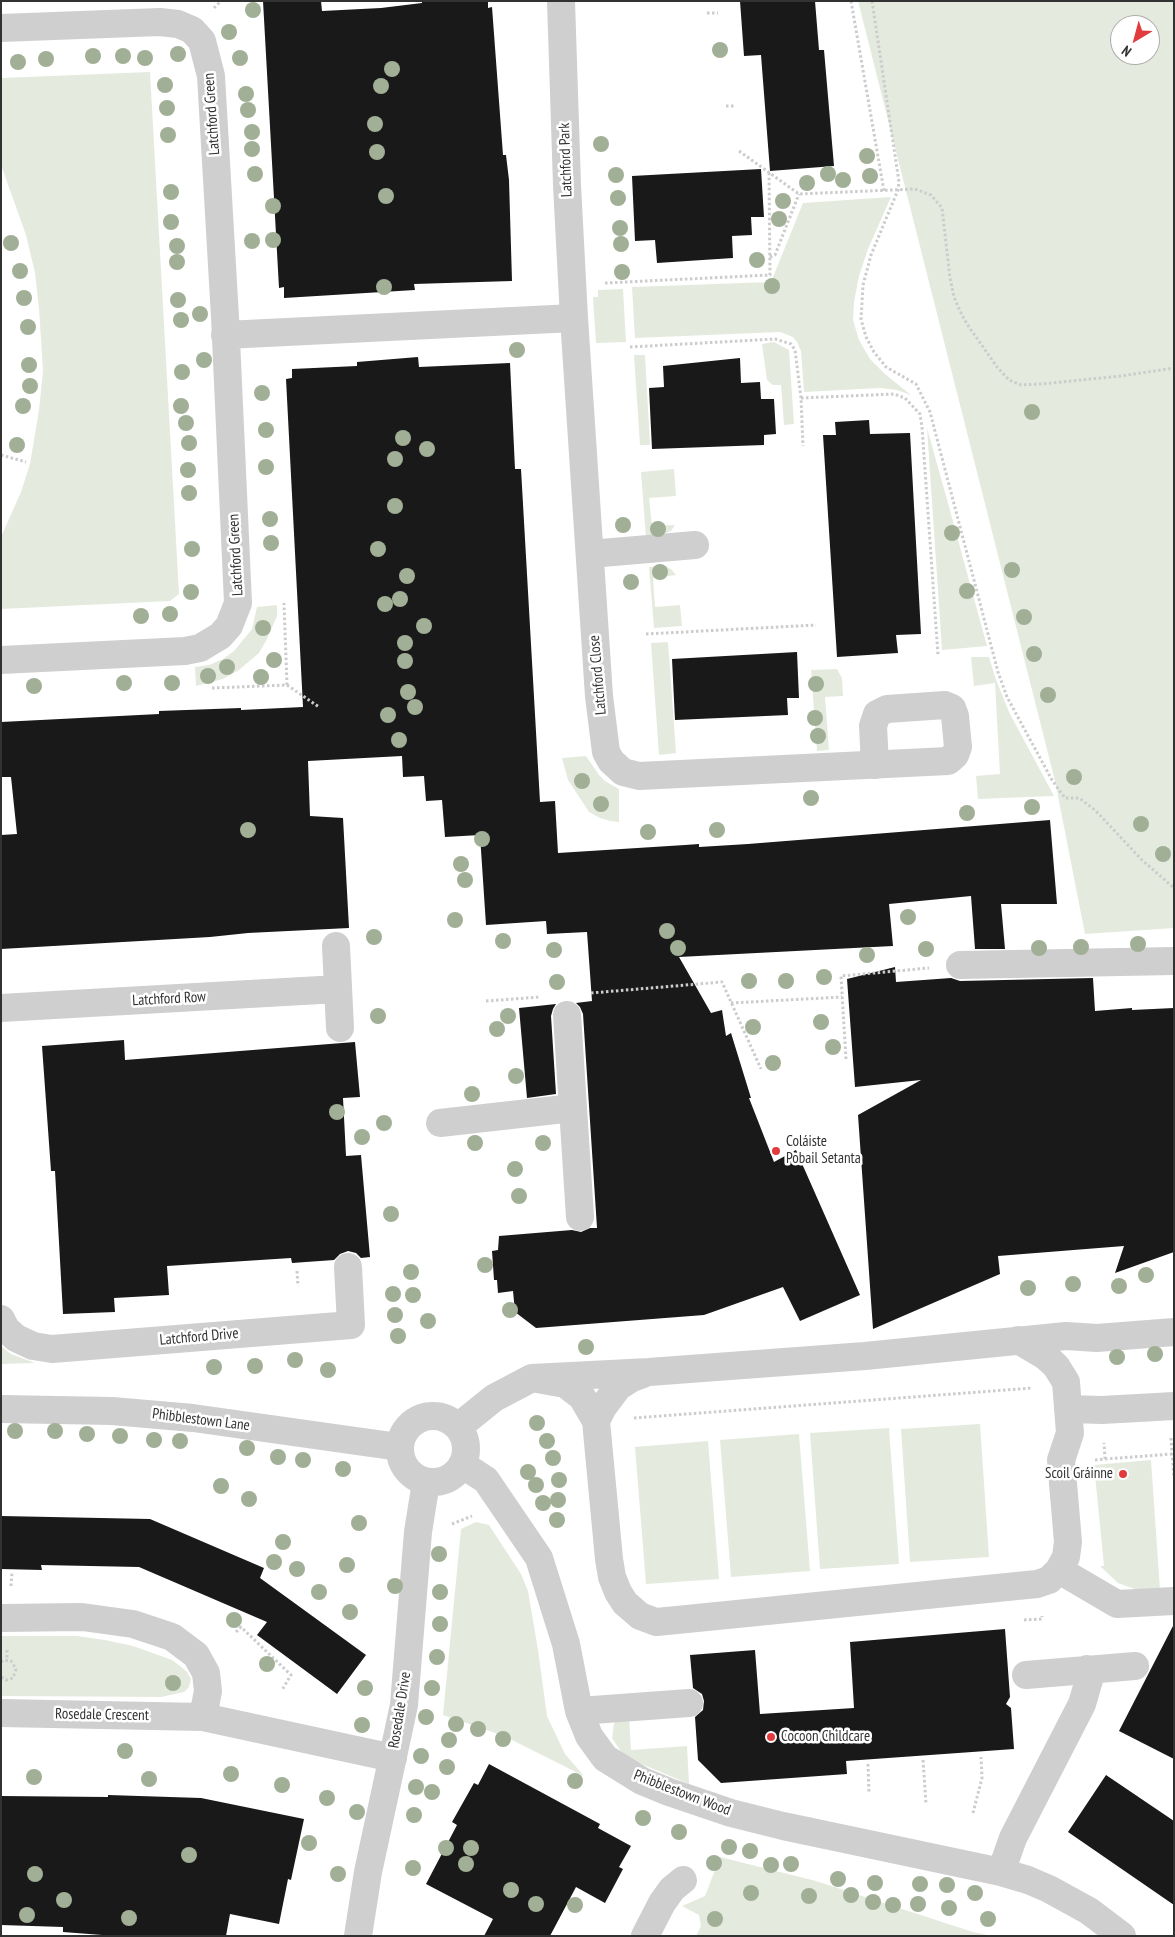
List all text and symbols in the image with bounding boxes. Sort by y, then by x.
north arrow [1110,15,1160,65]
text: N [1118,42,1135,61]
street label: Latchford Green [200,72,224,156]
street label: Latchford Park [556,123,576,197]
street label: Latchford Green [225,513,247,597]
street label: Latchford Close [586,634,610,716]
street label: Latchford Row [132,988,206,1010]
place label: Coláiste Pobail Setanta [786,1133,861,1168]
marker: Coláiste Pobail Setanta [770,1145,782,1157]
street label: Latchford Drive [159,1325,239,1349]
street label: Phibblestown Lane [151,1405,251,1435]
place label: Scoil Gráinne [1045,1465,1113,1483]
marker: Scoil Gráinne [1117,1468,1129,1480]
street label: Rosedale Drive [385,1671,415,1749]
street label: Rosedale Crescent [55,1705,149,1725]
place label: Cocoon Childcare [781,1728,870,1746]
marker: Cocoon Childcare [765,1731,777,1743]
street label: Phibblestown Wood [631,1766,733,1820]

